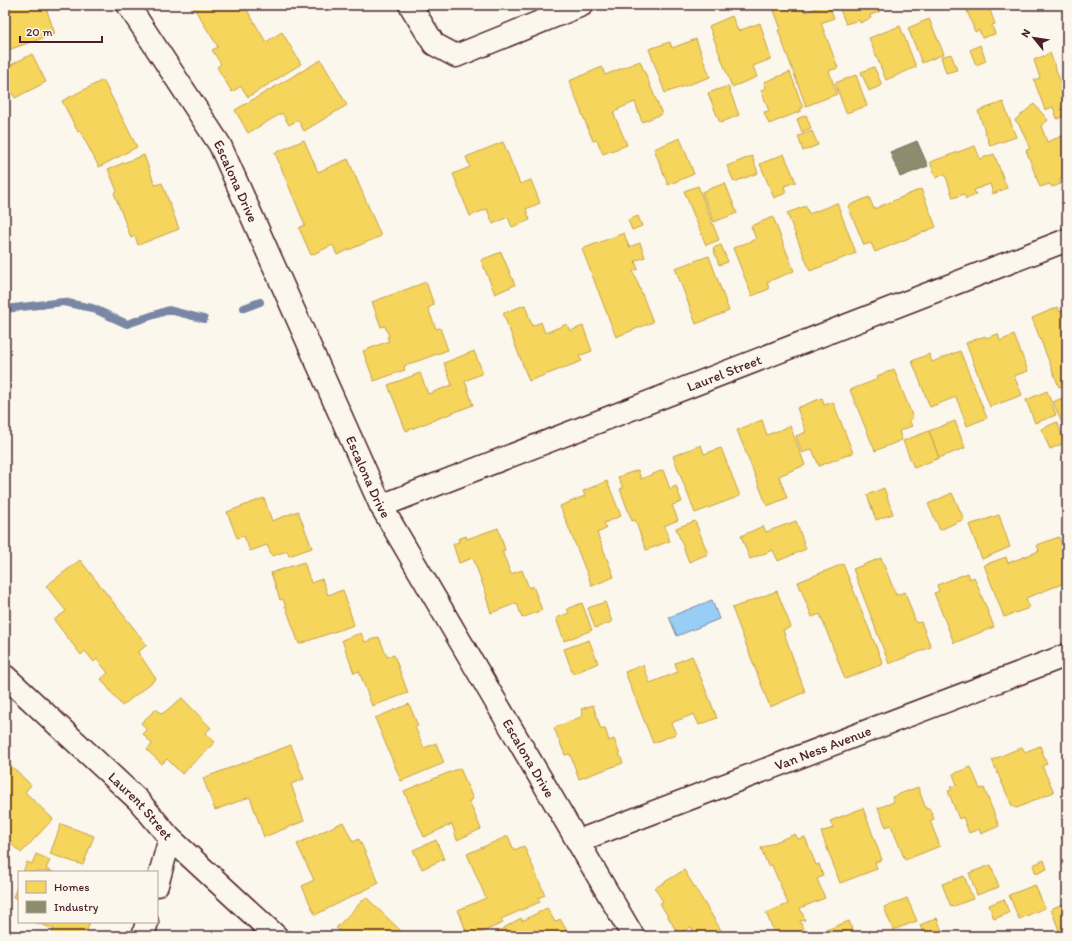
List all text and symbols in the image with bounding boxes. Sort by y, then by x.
scale bar [20,18,102,44]
north arrow [1014,18,1054,58]
text: 20 m [26,25,53,39]
text: N [1018,27,1033,40]
street label: Escalona Drive [210,136,262,225]
street label: Laurel Street [684,351,764,395]
street label: Escalona Drive [342,433,395,521]
street label: Escalona Drive [499,716,559,801]
street label: Van Ness Avenue [772,722,874,774]
street label: Laurent Street [105,768,177,844]
legend [18,871,158,923]
text: Homes [54,880,90,894]
text: Industry [54,900,99,914]

